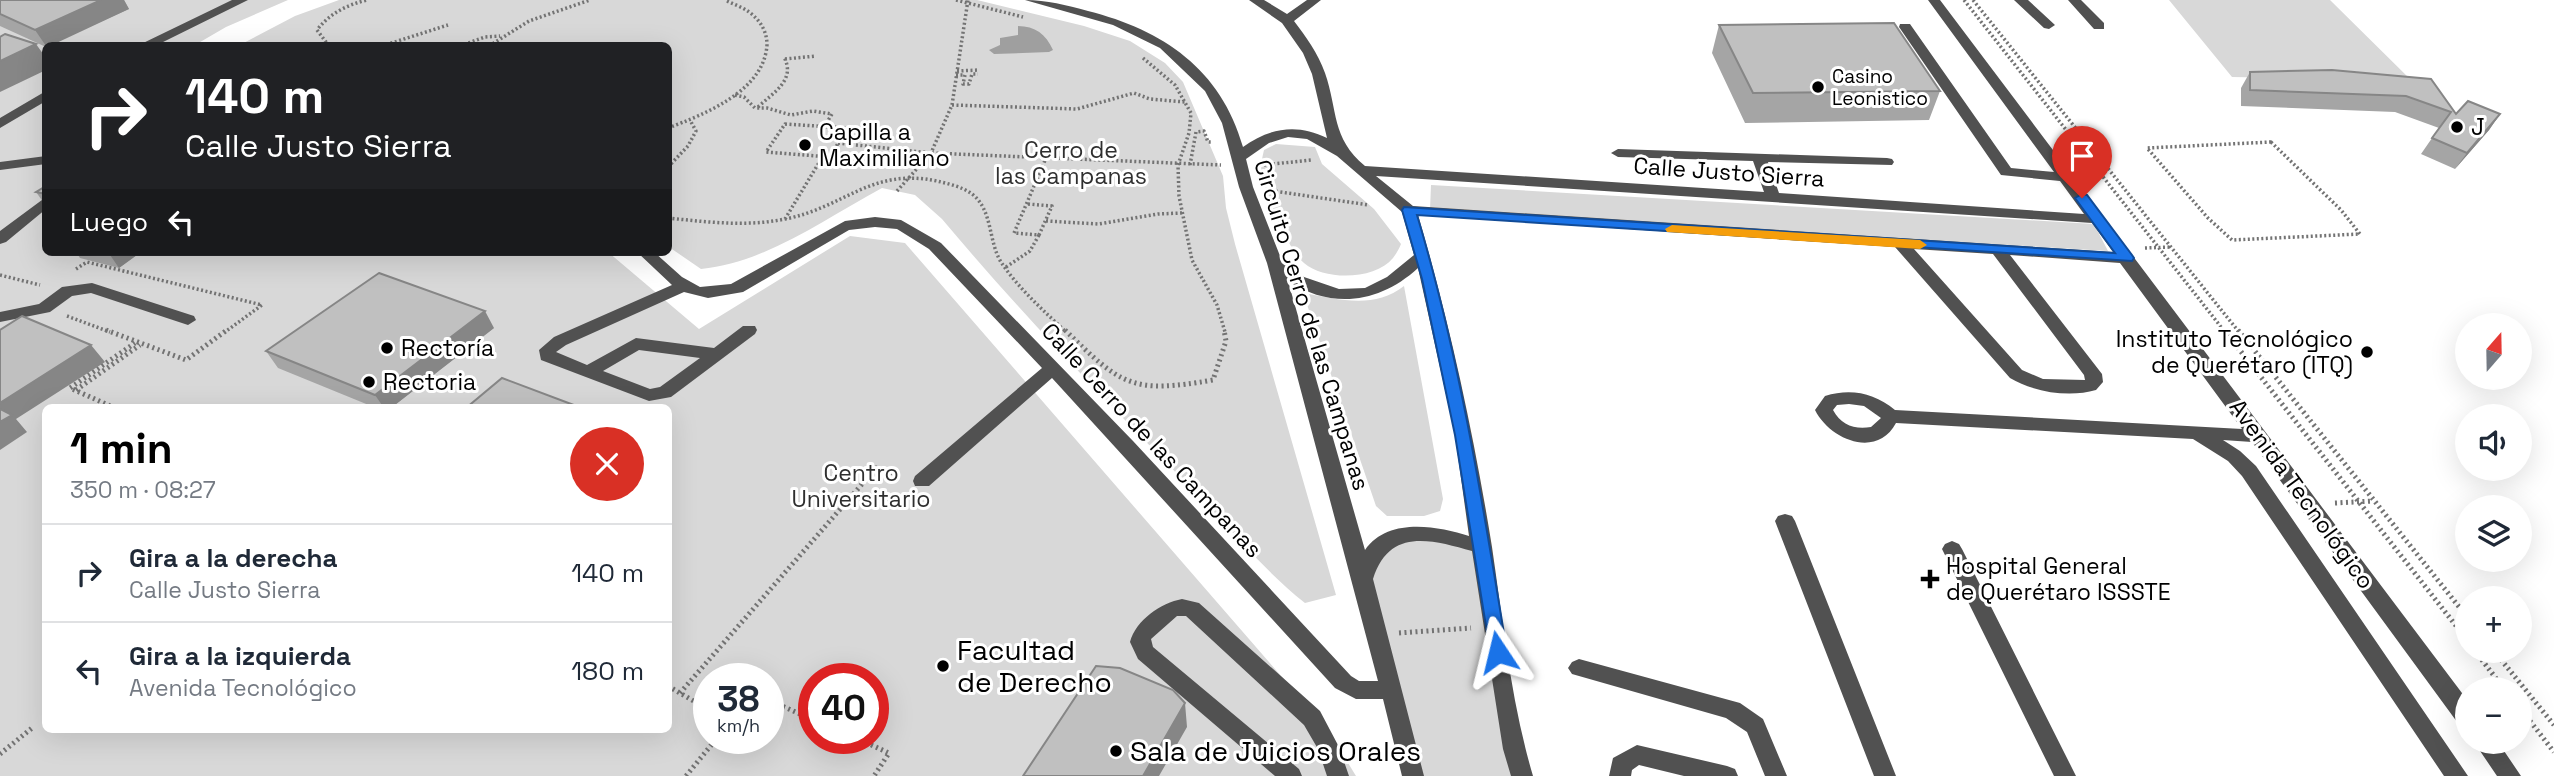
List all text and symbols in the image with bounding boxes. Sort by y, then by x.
place label: Casino Leonistico [1832,64,1928,111]
text: 140 m [185,65,324,127]
icon: right [70,70,161,161]
marker: Casino Leonistico [1810,79,1826,95]
place label: J [2471,112,2485,142]
place label: Capilla a Maximiliano [819,117,950,173]
marker: J [2449,119,2465,135]
text: Calle Justo Sierra [185,126,452,166]
pin [2052,126,2112,198]
park label: Cerro de las Campanas [995,135,1147,191]
marker: Capilla a Maximiliano [797,137,813,153]
icon: arrive [2063,137,2101,175]
street label: Calle Justo Sierra [1632,150,1826,194]
street label: Circuito Cerro de las Campanas [1247,156,1377,494]
icon: left [162,203,200,241]
text: Luego [70,205,148,239]
north arrow [2455,313,2532,390]
map controls [2455,313,2532,754]
street label: Calle Cerro de las Campanas [1035,316,1269,564]
place label: Instituto Tecnológico de Querétaro (ITQ) [2116,324,2353,380]
place label: Rectoría [401,333,494,363]
marker: Rectoría [379,340,395,356]
marker: Instituto Tecnológico de Querétaro (ITQ) [2359,344,2375,360]
place label: Rectoria [383,367,476,397]
marker: Rectoria [361,374,377,390]
street label: Avenida Tecnológico [2223,393,2381,595]
button: sound [2455,404,2532,481]
text: 1 min [70,422,173,475]
button: close [570,427,644,501]
park label: Centro Universitario [791,458,931,514]
text: 350 m · 08:27 [70,475,216,505]
button: layers [2455,495,2532,572]
text: Gira a la derecha [129,541,338,575]
place label: Hospital General de Querétaro ISSSTE [1946,551,2171,607]
icon: right [70,554,108,592]
text: 140 m [571,556,644,590]
marker: Hospital General de Querétaro ISSSTE [1920,569,1940,589]
text: Calle Justo Sierra [129,575,321,605]
button: + [2455,586,2532,663]
position arrow [1461,615,1535,689]
place label: Facultad de Derecho [957,632,1112,700]
text: Gira a la izquierda [129,639,351,673]
icon: left [70,652,108,690]
text: 180 m [571,654,644,688]
marker: Facultad de Derecho [935,658,951,674]
speed limit sign: 40 [798,663,889,754]
text: Avenida Tecnológico [129,673,357,703]
text: 38 [717,677,760,721]
button: − [2455,677,2532,754]
text: km/h [717,714,760,737]
place label: Sala de Juicios Orales [1130,733,1421,769]
marker: Sala de Juicios Orales [1108,743,1124,759]

